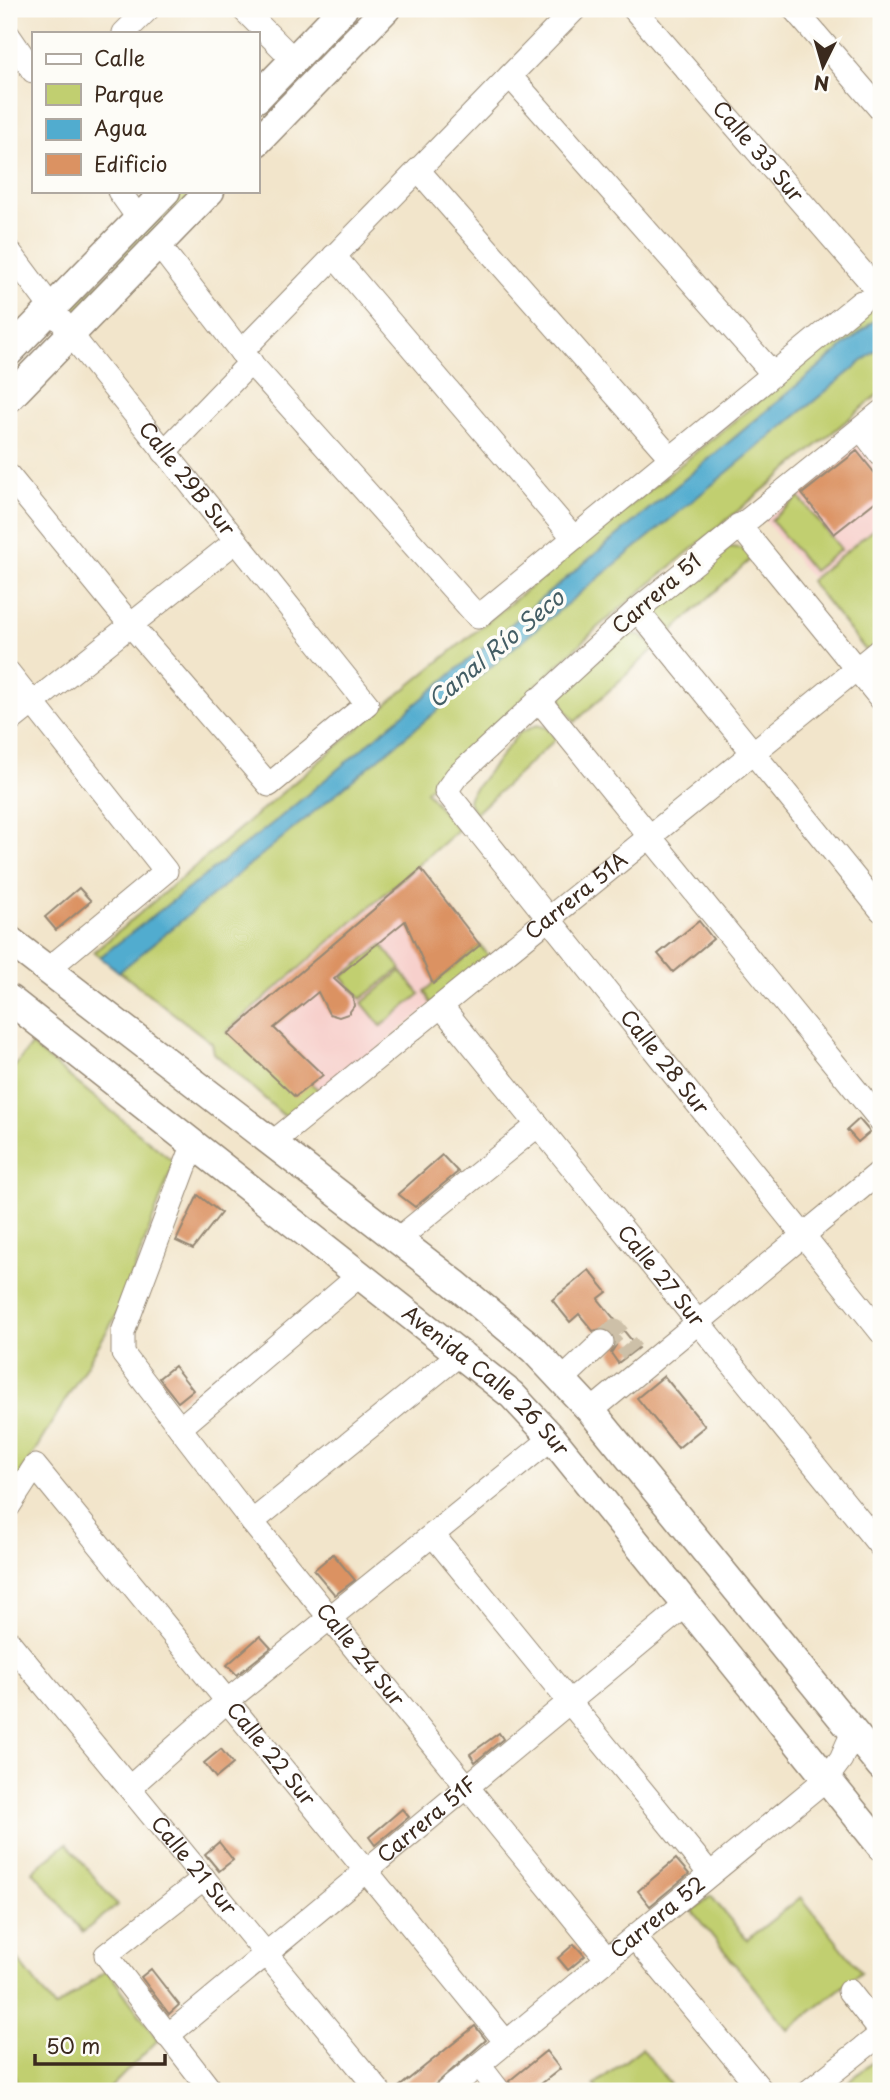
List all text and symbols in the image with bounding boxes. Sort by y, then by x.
legend [32,32,259,192]
north arrow [788,32,858,102]
text: Calle [94,41,145,73]
text: N [813,69,830,99]
text: Parque [94,77,164,109]
street label: Calle 33 Sur [706,92,813,209]
text: Agua [94,111,147,143]
text: Edificio [94,147,167,179]
street label: Calle 29B Sur [132,413,244,542]
street label: Carrera 51 [604,544,708,641]
water label: Canal Río Seco [419,579,572,716]
street label: Carrera 51A [517,843,634,946]
street label: Calle 28 Sur [614,1002,718,1121]
street label: Calle 27 Sur [611,1217,714,1333]
street label: Avenida Calle 26 Sur [396,1296,578,1462]
street label: Calle 24 Sur [310,1595,414,1713]
street label: Calle 22 Sur [220,1694,325,1812]
street label: Carrera 51F [369,1768,483,1870]
street label: Calle 21 Sur [144,1808,246,1921]
street label: Carrera 52 [602,1867,711,1965]
scale bar [35,2023,164,2067]
text: 50 m [46,2029,100,2061]

